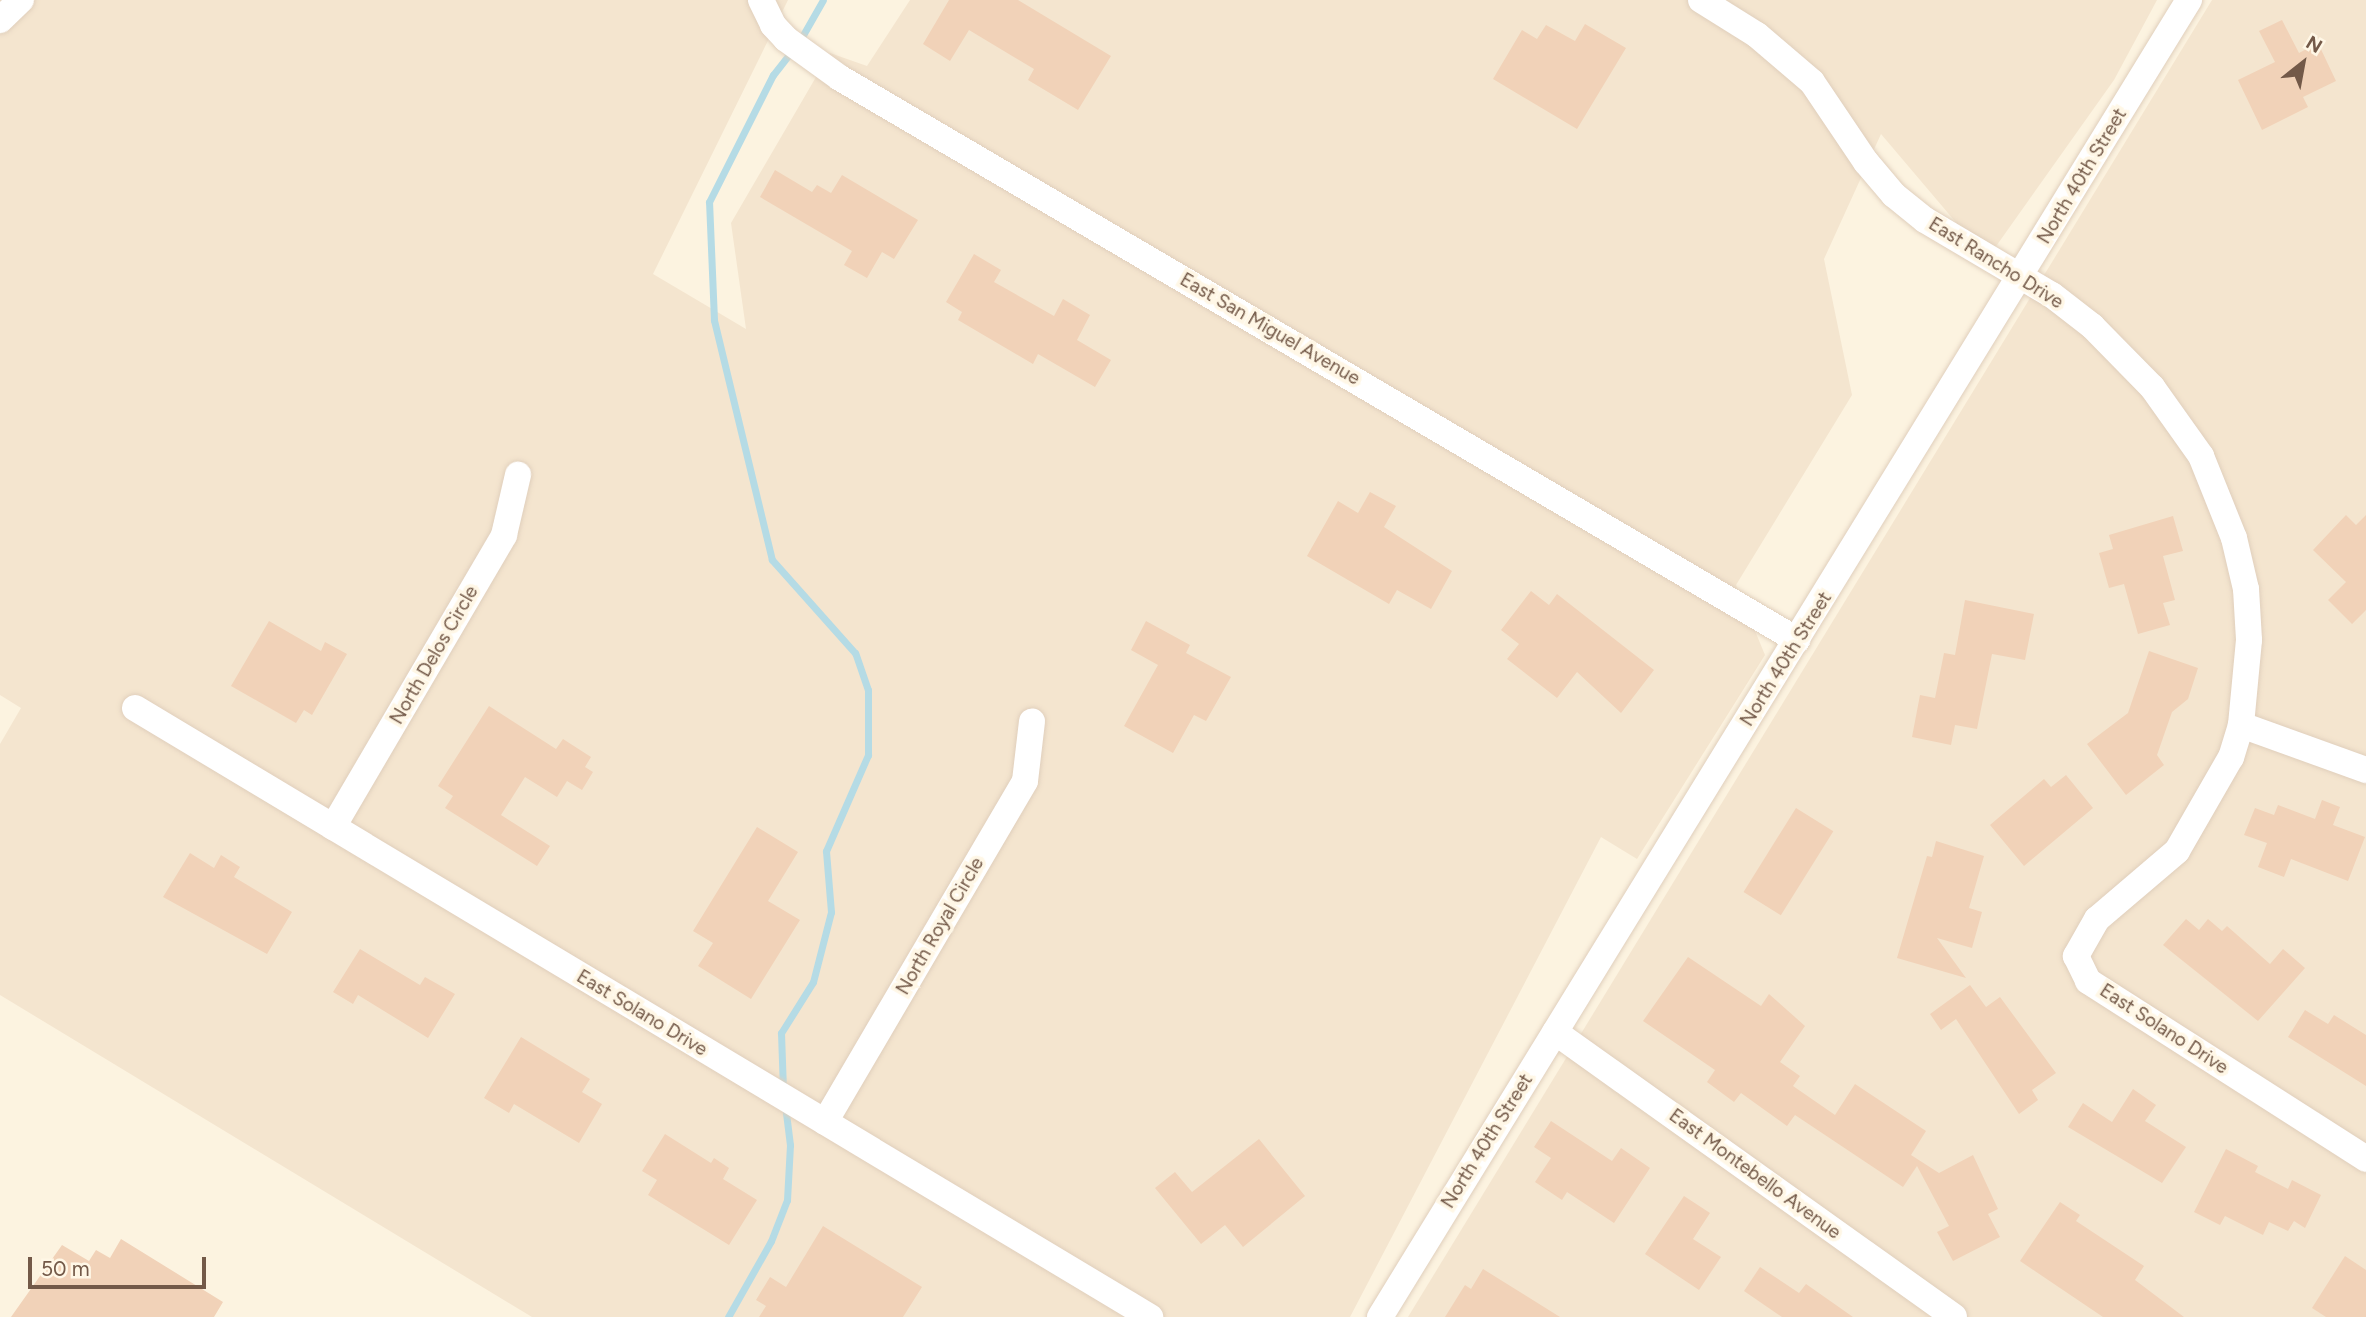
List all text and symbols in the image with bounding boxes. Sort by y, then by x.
north arrow [2268,28,2338,98]
text: N [2302,31,2326,58]
street label: North 40th Street [2032,104,2132,248]
street label: East Rancho Drive [1924,212,2068,314]
street label: East San Miguel Avenue [1176,268,1364,390]
street label: North Delos Circle [385,582,483,728]
street label: North 40th Street [1735,588,1837,730]
street label: North Royal Circle [891,853,989,999]
street label: East Solano Drive [572,965,712,1061]
street label: East Solano Drive [2096,979,2232,1079]
street label: North 40th Street [1436,1070,1538,1212]
street label: East Montebello Avenue [1665,1104,1845,1244]
scale bar [32,1244,210,1288]
text: 50 m [41,1256,90,1281]

